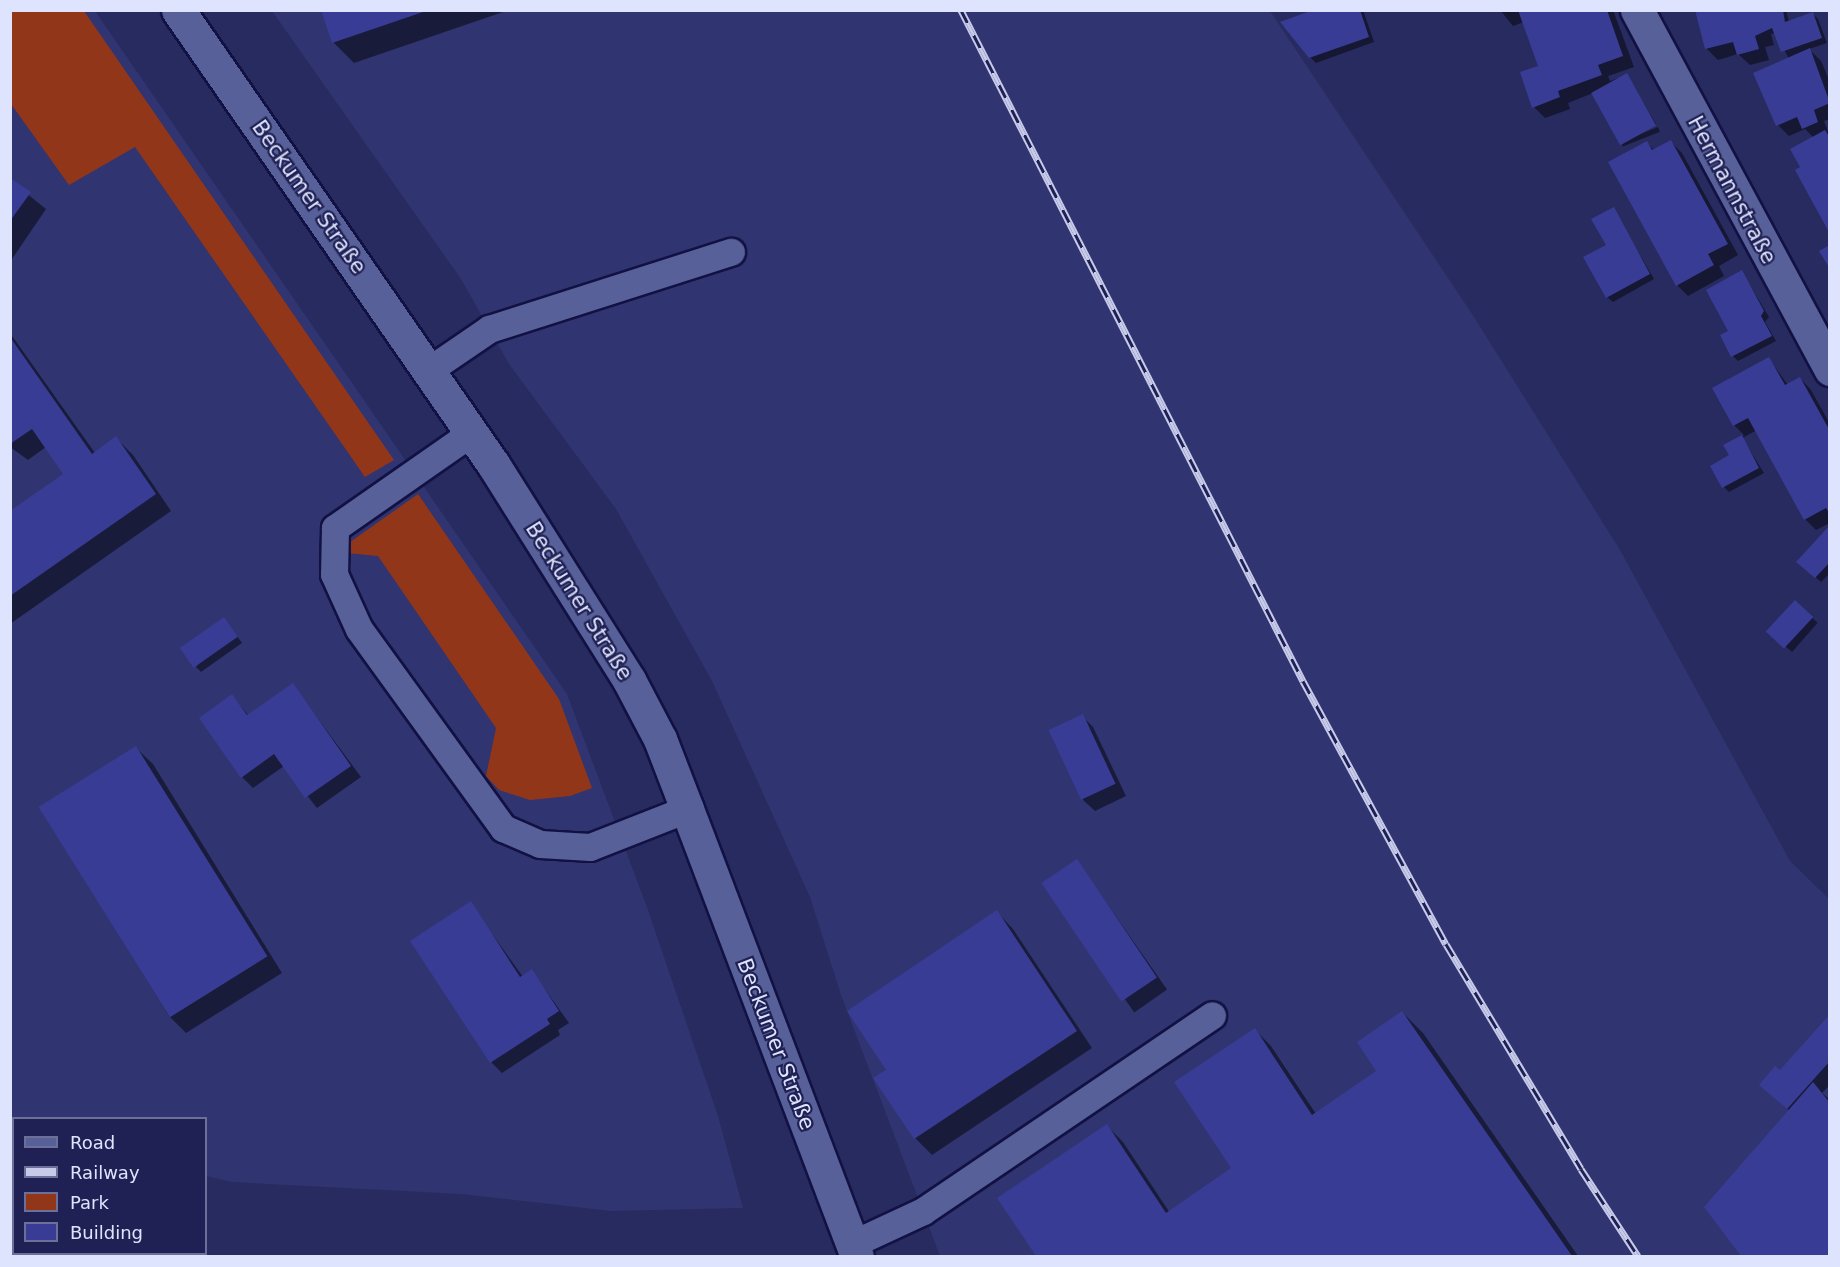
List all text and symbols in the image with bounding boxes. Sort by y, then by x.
street label: Hermannstraße [1682,112,1782,268]
street label: Beckumer Straße [247,115,371,279]
street label: Beckumer Straße [520,517,638,685]
street label: Beckumer Straße [732,955,820,1133]
legend [12,1117,207,1255]
text: Road [70,1132,115,1153]
text: Railway [70,1162,140,1183]
text: Park [70,1192,109,1213]
text: Building [70,1222,143,1243]

